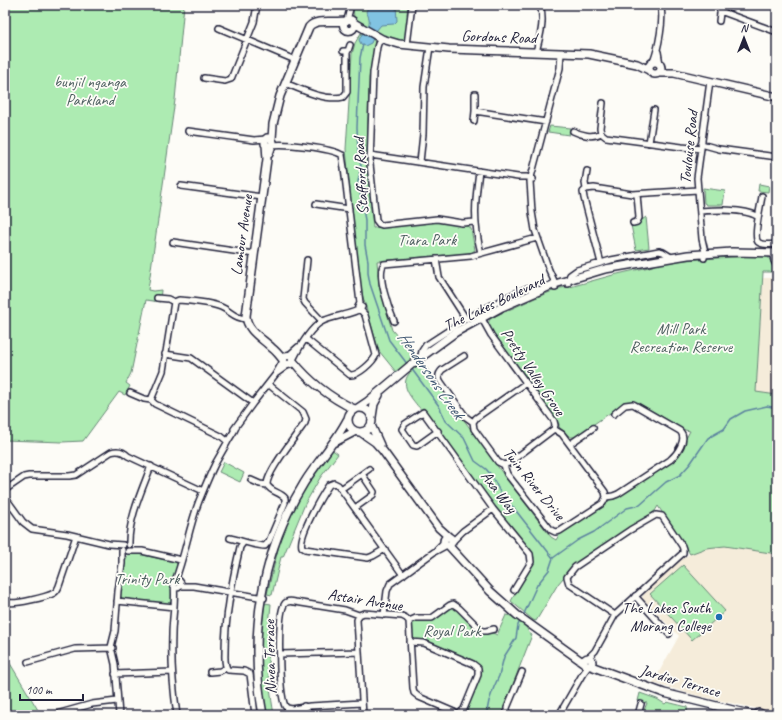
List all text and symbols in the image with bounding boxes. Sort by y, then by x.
north arrow [724,18,764,58]
text: N [741,21,750,35]
street label: Gordons Road [461,26,540,48]
park label: bunjil nganga Parkland [54,72,127,110]
street label: Toulouse Road [675,107,703,185]
street label: Stafford Road [349,134,373,215]
street label: Lamour Avenue [226,192,258,276]
park label: Tiara Park [398,230,457,250]
street label: The Lakes Boulevard [440,269,550,336]
park label: Mill Park Recreation Reserve [630,319,734,357]
street label: Pretty Valley Grove [496,324,571,421]
water label: Hendersons Creek [393,327,470,425]
street label: Twin River Drive [499,444,571,526]
street label: Axa Way [477,467,522,518]
park label: Trinity Park [115,569,180,589]
street label: Astair Avenue [326,584,405,616]
place label: The Lakes South Morang College [622,598,713,636]
marker: The Lakes South Morang College [714,612,724,622]
street label: Nivea Terrace [259,618,281,694]
park label: Royal Park [423,621,482,641]
street label: Jardier Terrace [637,660,724,702]
scale bar [20,676,83,702]
text: 100 m [26,682,53,698]

